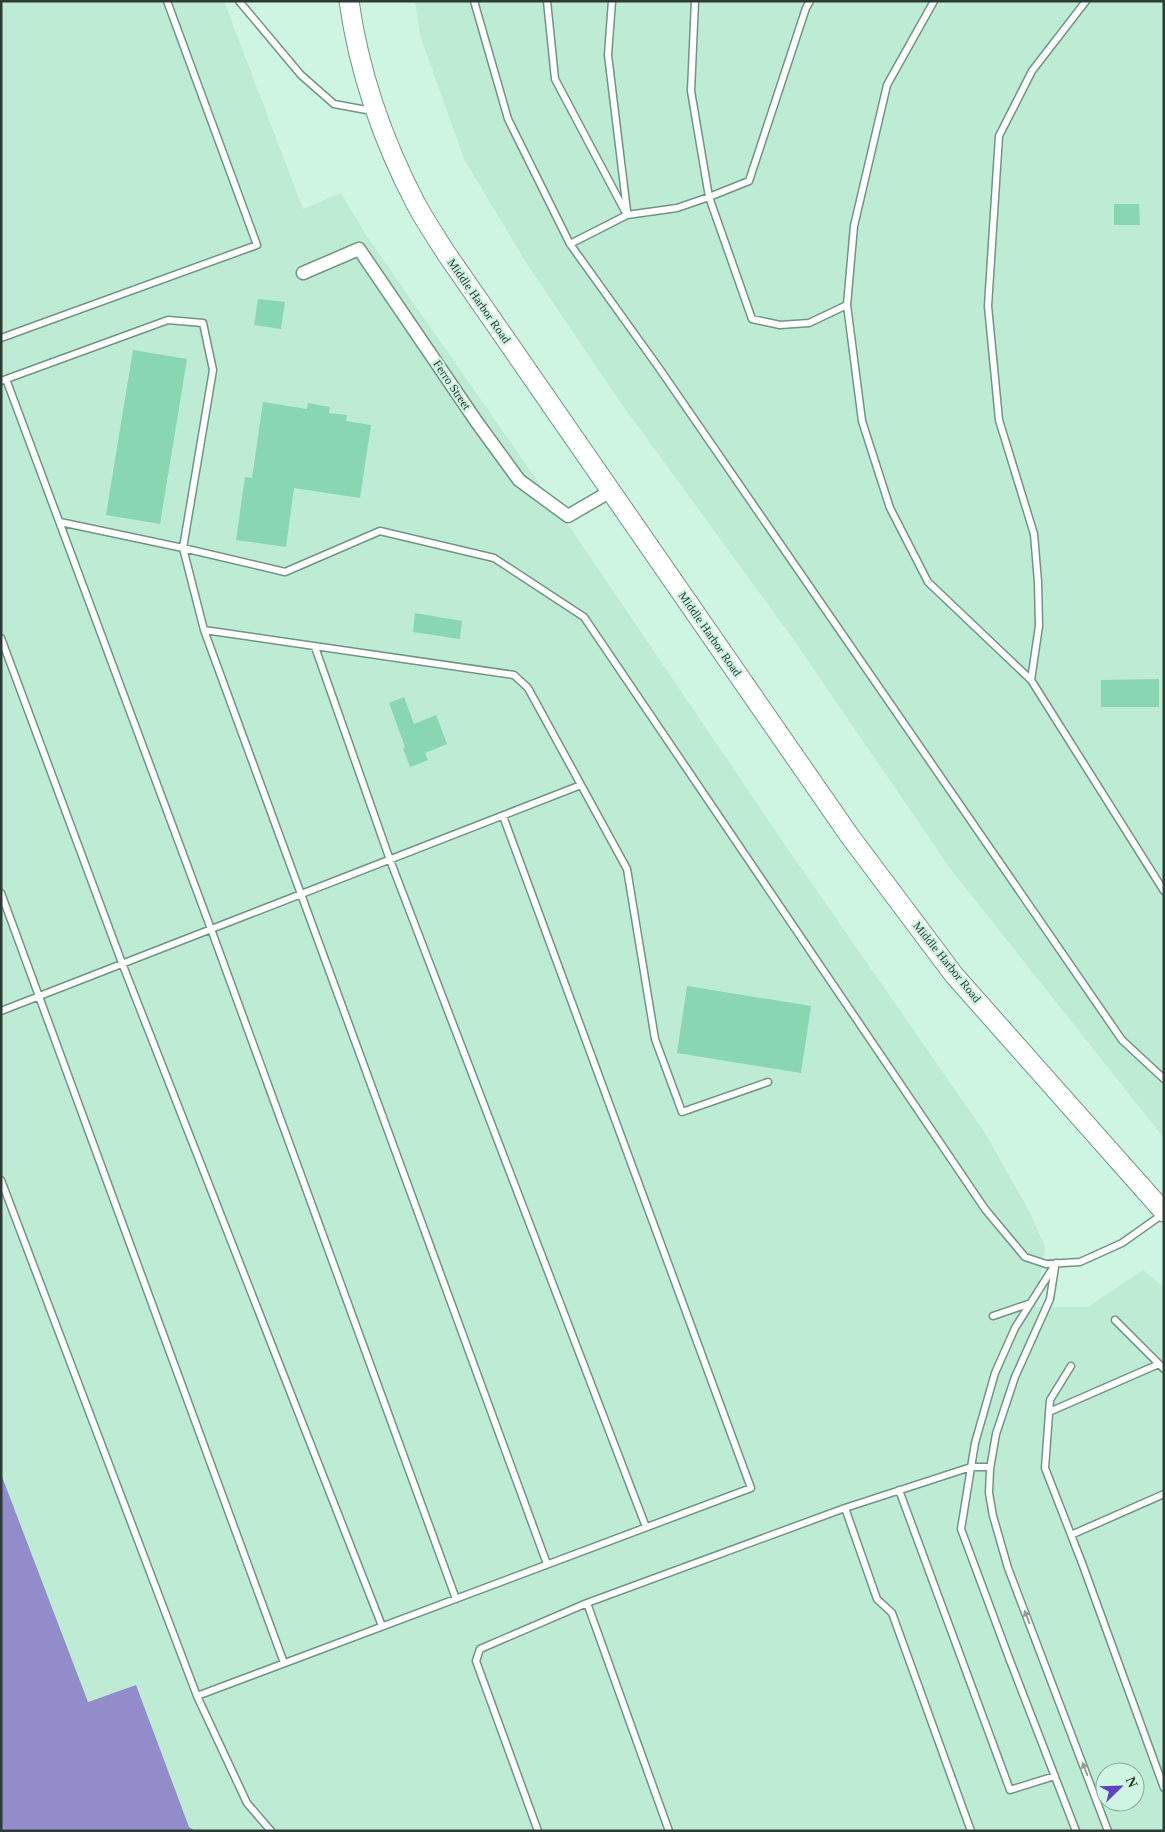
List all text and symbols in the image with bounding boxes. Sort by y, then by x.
street label: Middle Harbor Road [445,256,513,346]
street label: Ferro Street [430,357,474,413]
street label: Middle Harbor Road [676,589,744,679]
street label: Middle Harbor Road [910,919,984,1005]
one-way arrow [1023,1609,1031,1624]
one-way arrow [1081,1761,1089,1776]
north arrow [1095,1762,1145,1812]
text: N [1123,1775,1140,1790]

